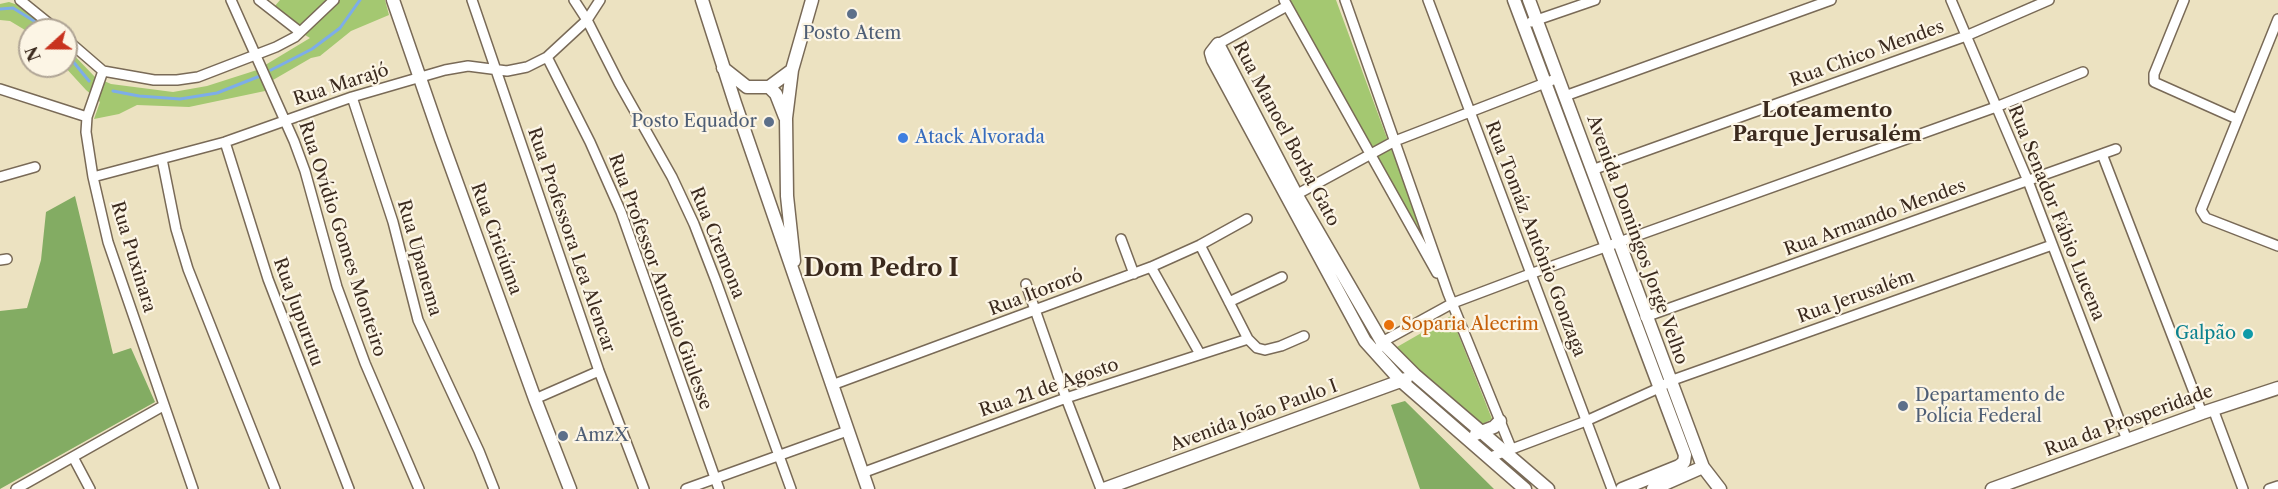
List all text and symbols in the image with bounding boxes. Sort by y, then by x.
marker: Posto Atem [845,7,859,21]
street label: Rua Chico Mendes [1787,16,1947,92]
north arrow [18,18,78,78]
place label: Posto Atem [803,23,901,45]
street label: Rua Manoel Borba Gato [1228,38,1344,230]
text: N [21,44,45,64]
street label: Rua Marajó [290,59,392,111]
district label: Loteamento Parque Jerusalém [1732,98,1922,148]
street label: Rua Senador Fábio Lucena [2003,102,2109,324]
place label: Posto Equador [631,111,757,133]
street label: Avenida Domingos Jorge Velho [1582,112,1692,368]
marker: Posto Equador [762,115,776,129]
street label: Rua Tomáz Antônio Gonzaga [1480,118,1590,360]
street label: Rua Ovídio Gomes Monteiro [294,119,390,359]
street label: Rua Professora Lea Alencar [522,125,620,355]
place label: Atack Alvorada [915,127,1045,149]
marker: Atack Alvorada [896,131,910,145]
street label: Rua Professor Antonio Giulesse [604,151,716,413]
street label: Rua Armando Mendes [1781,175,1969,261]
street label: Rua Criciúma [466,180,526,298]
street label: Rua Cremona [685,184,749,302]
street label: Rua Upanema [392,197,446,319]
street label: Rua Puxinara [106,199,160,315]
street label: Rua Jupurutu [268,255,328,369]
district label: Dom Pedro I [803,255,959,283]
street label: Rua Itororó [986,265,1086,321]
street label: Rua Jerusalém [1795,266,1917,328]
place label: Soparia Alecrim [1401,314,1539,336]
marker: Soparia Alecrim [1382,318,1396,332]
place label: Galpão [2175,323,2236,345]
marker: Galpão [2241,327,2255,341]
street label: Rua 21 de Agosto [976,354,1122,422]
street label: Avenida João Paulo I [1168,376,1340,456]
street label: Rua da Prosperidade [2042,380,2216,462]
place label: Departamento de Polícia Federal [1915,385,2065,428]
marker: Departamento de Polícia Federal [1896,399,1910,413]
place label: AmzX [575,425,629,447]
marker: AmzX [556,429,570,443]

